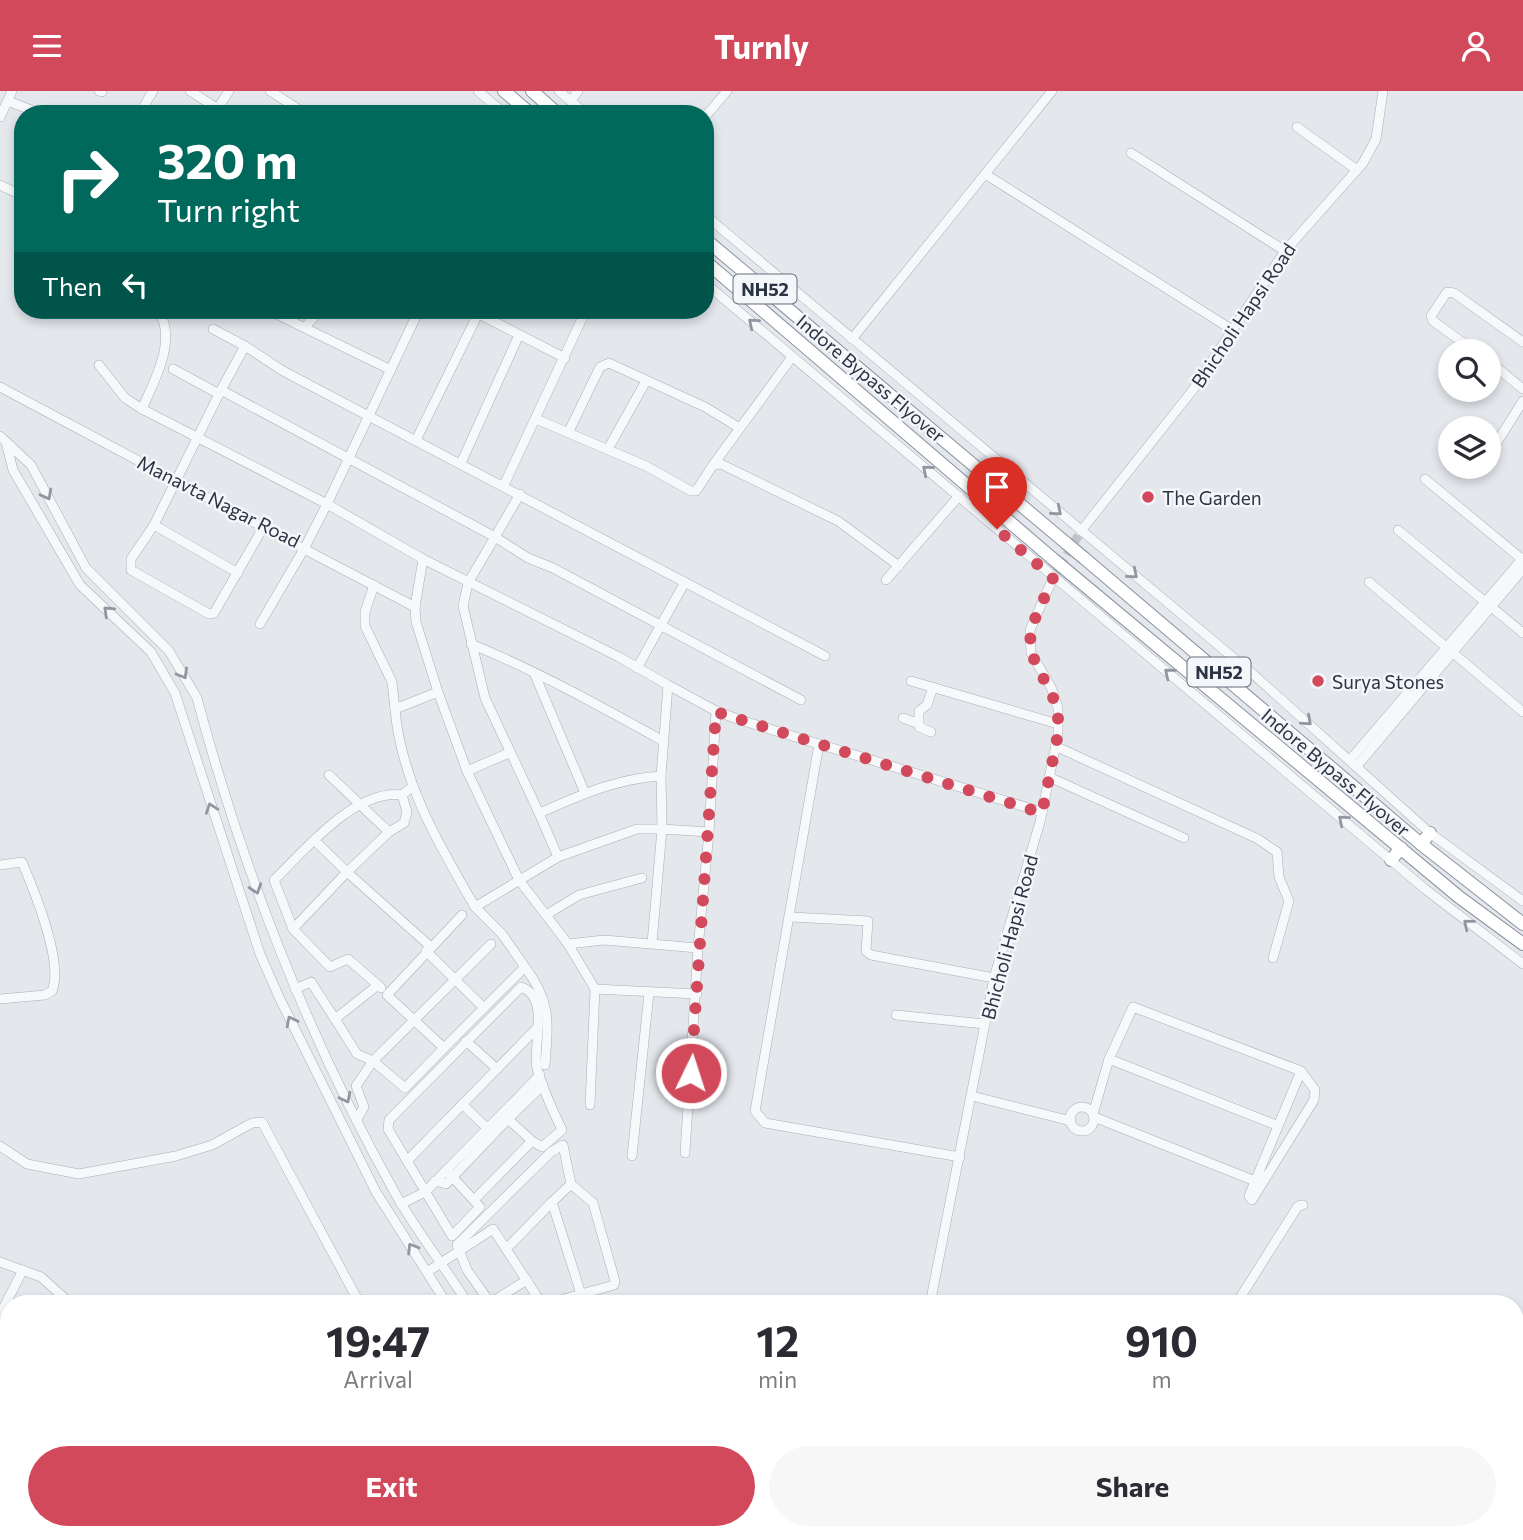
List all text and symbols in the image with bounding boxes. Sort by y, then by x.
text: Turnly [714,26,809,66]
icon: menu [28,27,66,65]
icon: person [1457,27,1495,65]
text: 320 m [157,129,298,189]
icon: right [42,133,133,224]
text: Turn right [157,189,300,229]
street label: Bhicholi Hapsi Road [1186,238,1300,392]
icon: left [116,266,154,304]
text: Then [42,270,102,301]
road number: NH52 [734,274,796,303]
street label: Indore Bypass Flyover [792,309,950,447]
one-way arrow [748,319,761,332]
map controls [1438,339,1501,479]
button: search [1438,339,1501,402]
button: layers [1438,416,1501,479]
street label: Manavta Nagar Road [134,450,304,552]
pin [967,457,1027,529]
one-way arrow [923,466,936,478]
icon: arrive [978,468,1016,506]
place label: The Garden [1162,486,1262,509]
one-way arrow [38,488,52,500]
marker: The Garden [1140,489,1156,505]
one-way arrow [1049,503,1062,515]
one-way arrow [1125,566,1138,578]
one-way arrow [103,607,116,620]
road number: NH52 [1188,657,1250,687]
one-way arrow [175,667,188,679]
one-way arrow [1164,669,1176,682]
place label: Surya Stones [1332,670,1444,693]
marker: Surya Stones [1310,673,1326,689]
street label: Indore Bypass Flyover [1257,703,1415,841]
one-way arrow [1299,713,1312,726]
one-way arrow [205,803,220,815]
one-way arrow [1338,815,1351,828]
street label: Bhicholi Hapsi Road [976,852,1042,1022]
one-way arrow [247,883,262,895]
one-way arrow [1463,920,1475,933]
one-way arrow [285,1016,299,1028]
position arrow [654,1036,728,1110]
one-way arrow [338,1091,351,1103]
one-way arrow [407,1242,420,1255]
text: 19:47 [326,1314,430,1366]
text: 12 [756,1314,799,1366]
text: 910 [1125,1314,1198,1366]
text: Arrival [343,1365,413,1393]
text: min [758,1365,797,1393]
text: m [1151,1365,1172,1393]
button: Exit [28,1446,755,1526]
button: Share [769,1446,1496,1526]

